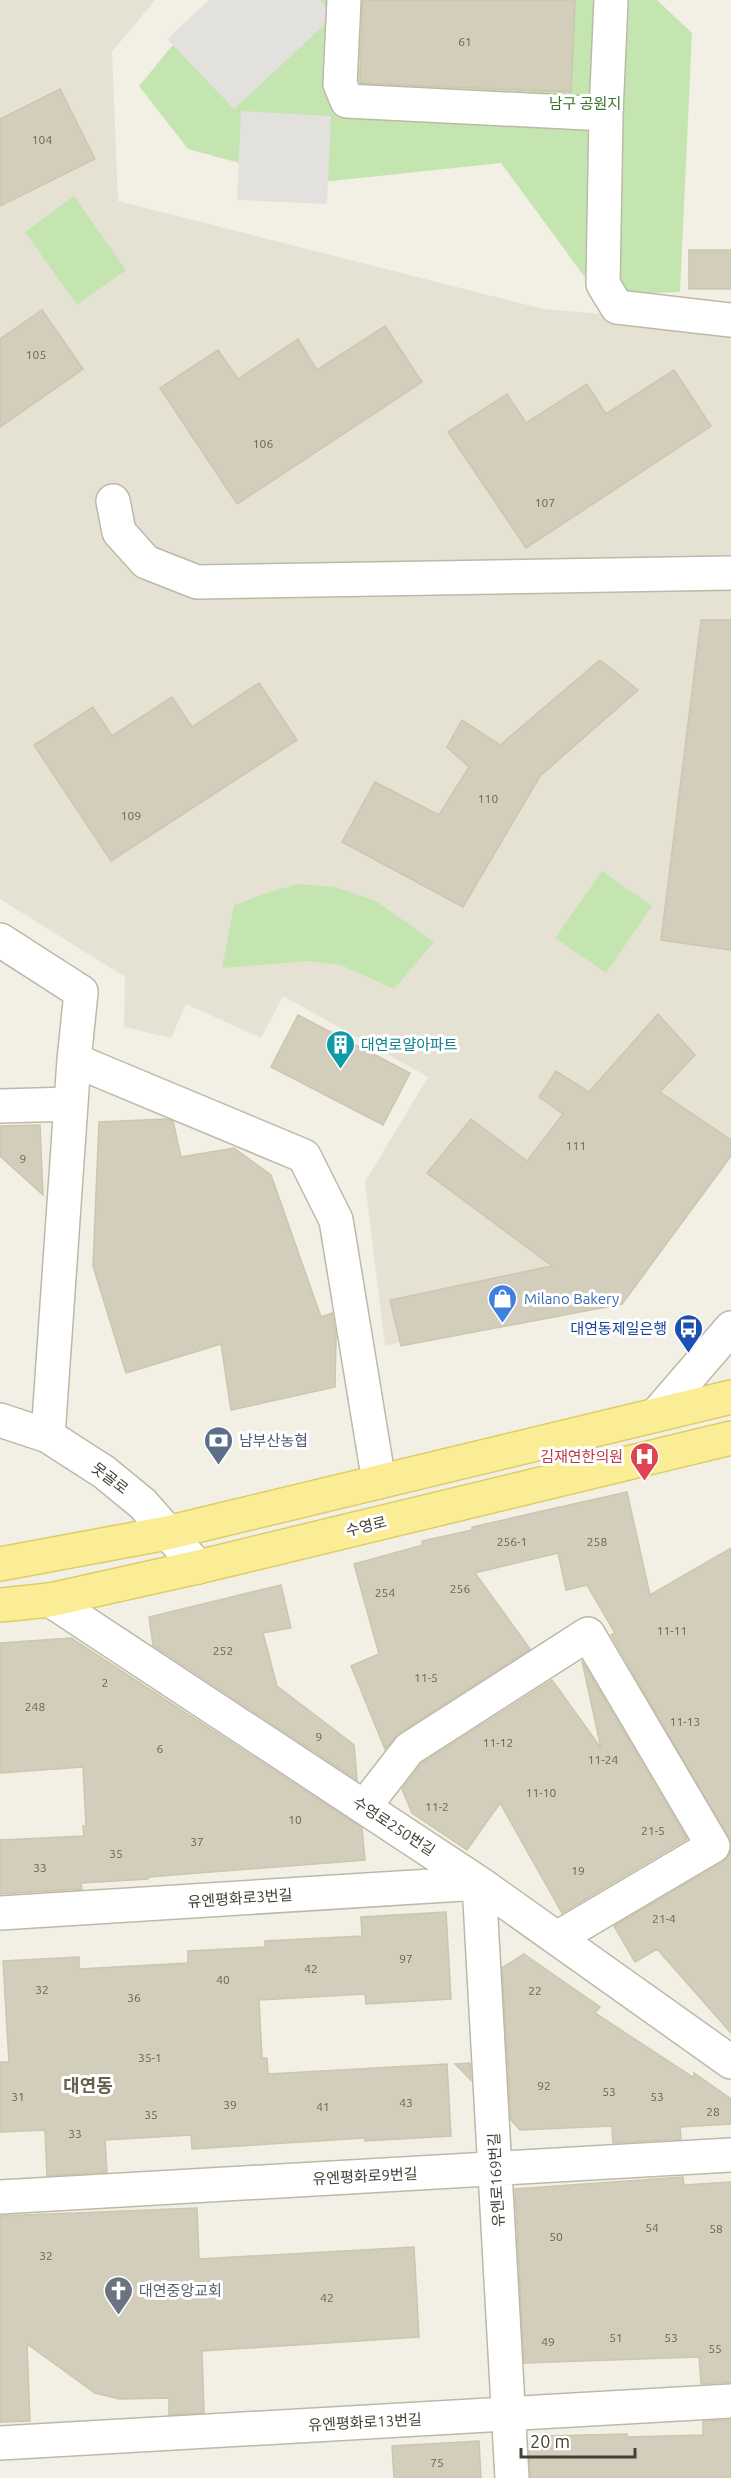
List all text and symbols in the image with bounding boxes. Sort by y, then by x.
house number: 61 [458,35,472,48]
park label: 남구 공원지 [549,95,621,112]
house number: 104 [32,133,52,146]
house number: 105 [26,348,46,361]
house number: 106 [253,437,273,450]
house number: 107 [535,496,555,509]
house number: 110 [478,792,498,805]
house number: 109 [121,809,141,822]
building icon: 대연로얄아파트 [324,1028,356,1070]
place label: 대연로얄아파트 [361,1036,458,1053]
house number: 111 [566,1139,586,1152]
house number: 9 [20,1152,26,1165]
shop icon: Milano Bakery [487,1282,519,1324]
place label: Milano Bakery [524,1290,619,1307]
bus stop icon: 대연동제일은행 [672,1312,704,1354]
place label: 대연동제일은행 [570,1320,667,1337]
bank icon: 남부산농협 [202,1424,234,1466]
place label: 남부산농협 [239,1432,308,1449]
hospital icon: 김재연한의원 [628,1440,660,1482]
place label: 김재연한의원 [540,1448,623,1465]
street label: 못골로 [88,1459,132,1497]
street label: 수영로 [344,1513,388,1539]
house number: 256-1 [497,1535,527,1548]
house number: 258 [587,1535,607,1548]
house number: 256 [450,1582,470,1595]
house number: 254 [375,1586,395,1599]
house number: 11-11 [657,1624,687,1637]
house number: 252 [213,1644,233,1657]
house number: 11-5 [414,1671,438,1684]
house number: 2 [102,1676,108,1689]
house number: 248 [25,1700,45,1713]
house number: 11-13 [670,1715,700,1728]
house number: 9 [316,1730,322,1743]
house number: 11-12 [483,1736,513,1749]
house number: 6 [157,1742,164,1755]
house number: 11-24 [588,1753,618,1766]
house number: 11-10 [526,1786,556,1799]
street label: 수영로250번길 [350,1793,438,1859]
house number: 11-2 [425,1800,449,1813]
house number: 10 [288,1813,302,1826]
house number: 21-5 [641,1824,665,1837]
house number: 37 [190,1835,204,1848]
house number: 35 [109,1847,123,1860]
house number: 33 [33,1861,47,1874]
house number: 19 [571,1864,585,1877]
street label: 유엔평화로3번길 [187,1886,293,1910]
house number: 21-4 [652,1912,676,1925]
house number: 97 [399,1952,413,1965]
house number: 42 [304,1962,318,1975]
house number: 40 [216,1973,230,1986]
house number: 32 [35,1983,49,1996]
house number: 22 [528,1984,542,1997]
house number: 36 [127,1991,141,2004]
house number: 35-1 [138,2051,162,2064]
district label: 대연동 [63,2075,113,2095]
house number: 92 [537,2079,551,2092]
house number: 53 [602,2085,616,2098]
house number: 31 [11,2090,25,2103]
house number: 53 [650,2090,664,2103]
house number: 43 [399,2096,413,2109]
house number: 39 [223,2098,237,2111]
house number: 41 [316,2100,330,2113]
house number: 28 [706,2105,720,2118]
house number: 35 [144,2108,158,2121]
house number: 33 [68,2127,82,2140]
street label: 유엔로169번길 [485,2132,507,2228]
street label: 유엔평화로9번길 [312,2165,418,2187]
house number: 54 [645,2221,659,2234]
house number: 58 [709,2222,723,2235]
house number: 50 [549,2230,563,2243]
house number: 32 [39,2249,53,2262]
church icon: 대연중앙교회 [102,2274,134,2316]
place label: 대연중앙교회 [139,2282,222,2299]
house number: 42 [320,2291,334,2304]
house number: 51 [609,2331,623,2344]
house number: 53 [664,2331,678,2344]
house number: 49 [541,2335,555,2348]
house number: 55 [708,2342,722,2355]
street label: 유엔평화로13번길 [308,2411,422,2433]
scale bar [521,2421,635,2459]
text: 20 m [530,2431,570,2451]
house number: 75 [430,2456,444,2469]

